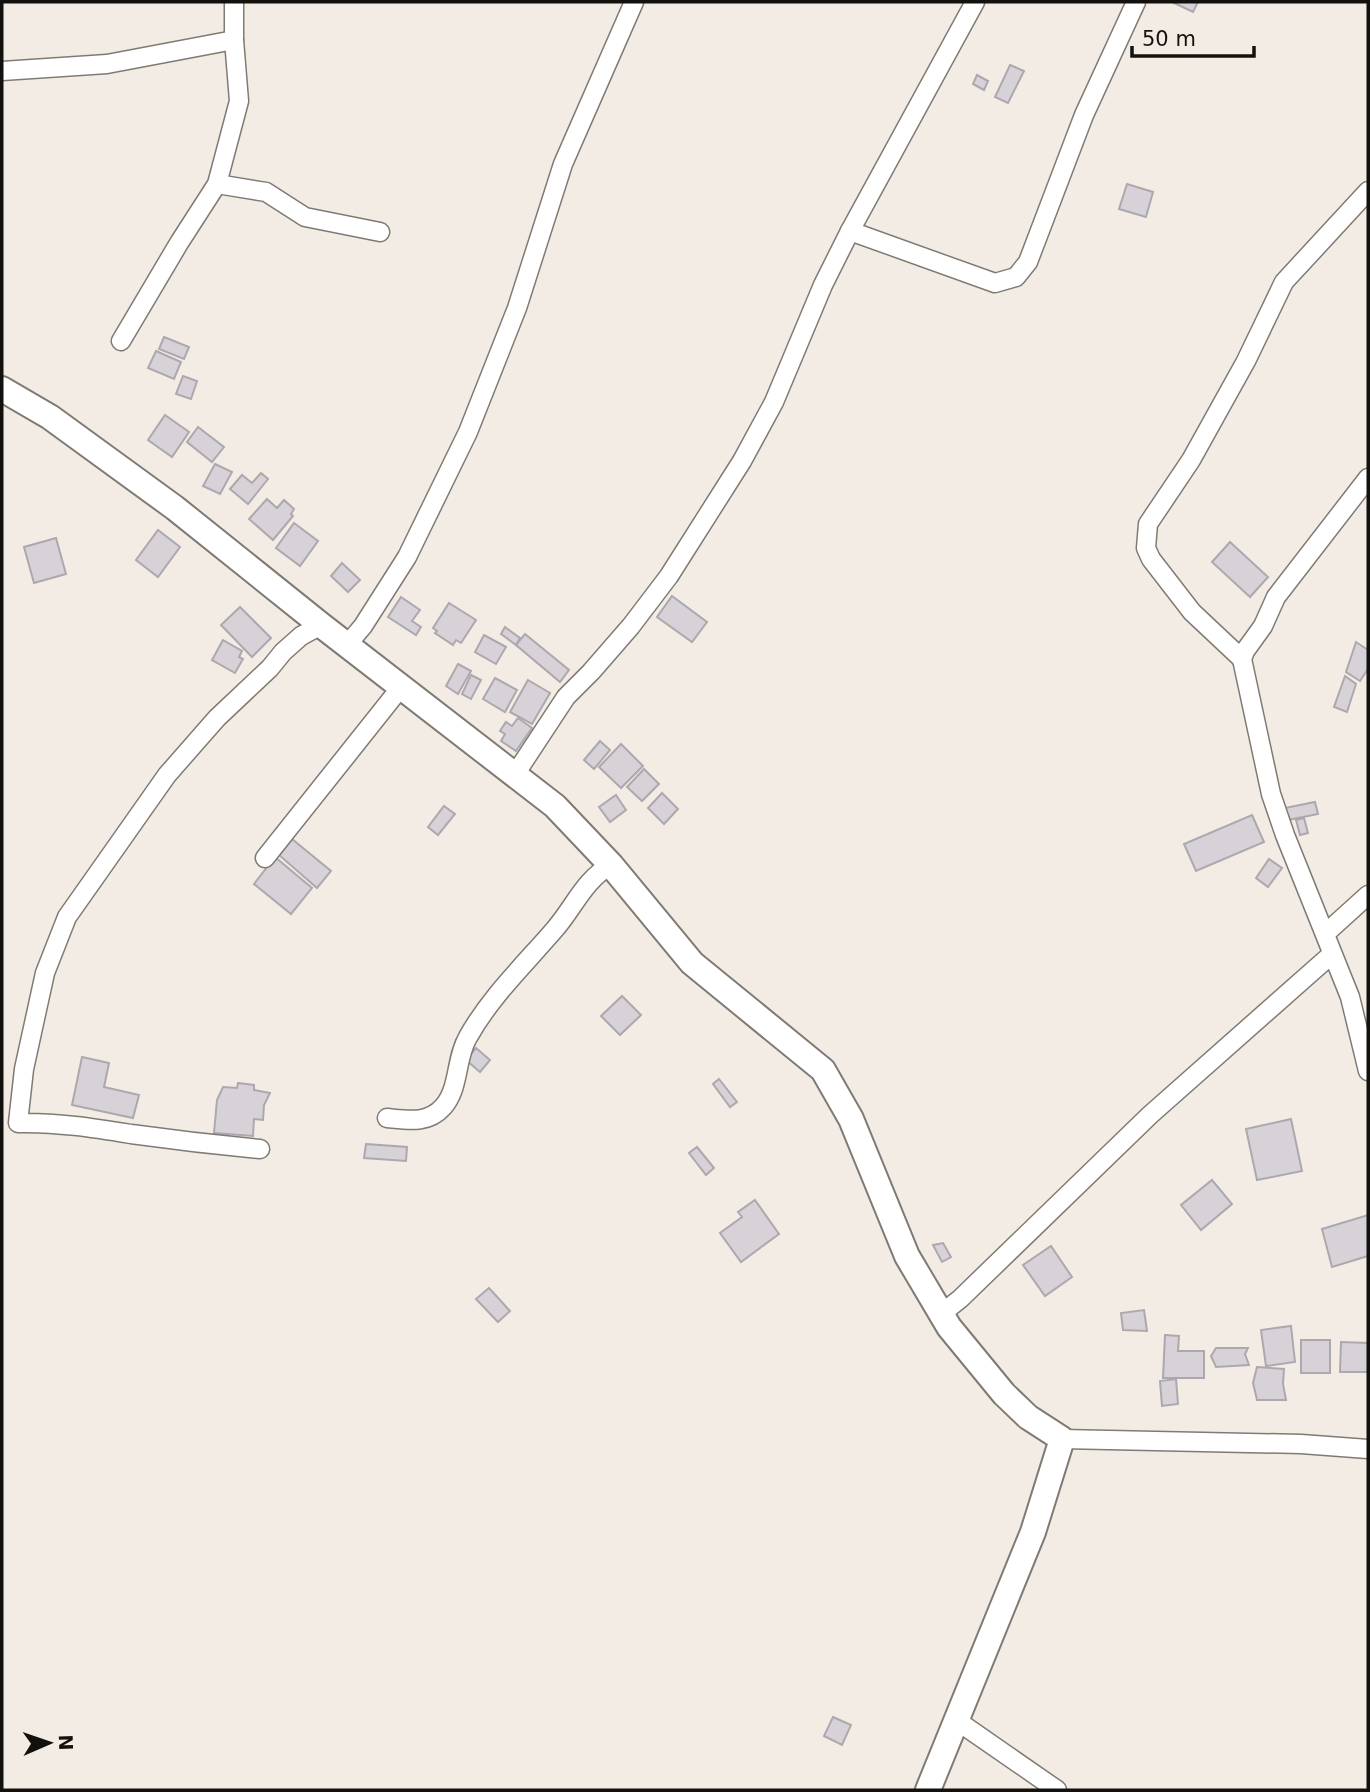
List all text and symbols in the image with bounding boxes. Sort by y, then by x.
scale bar [1132,14,1254,58]
text: 50 m [1142,27,1196,51]
north arrow [14,1708,84,1778]
text: N [55,1734,77,1751]

